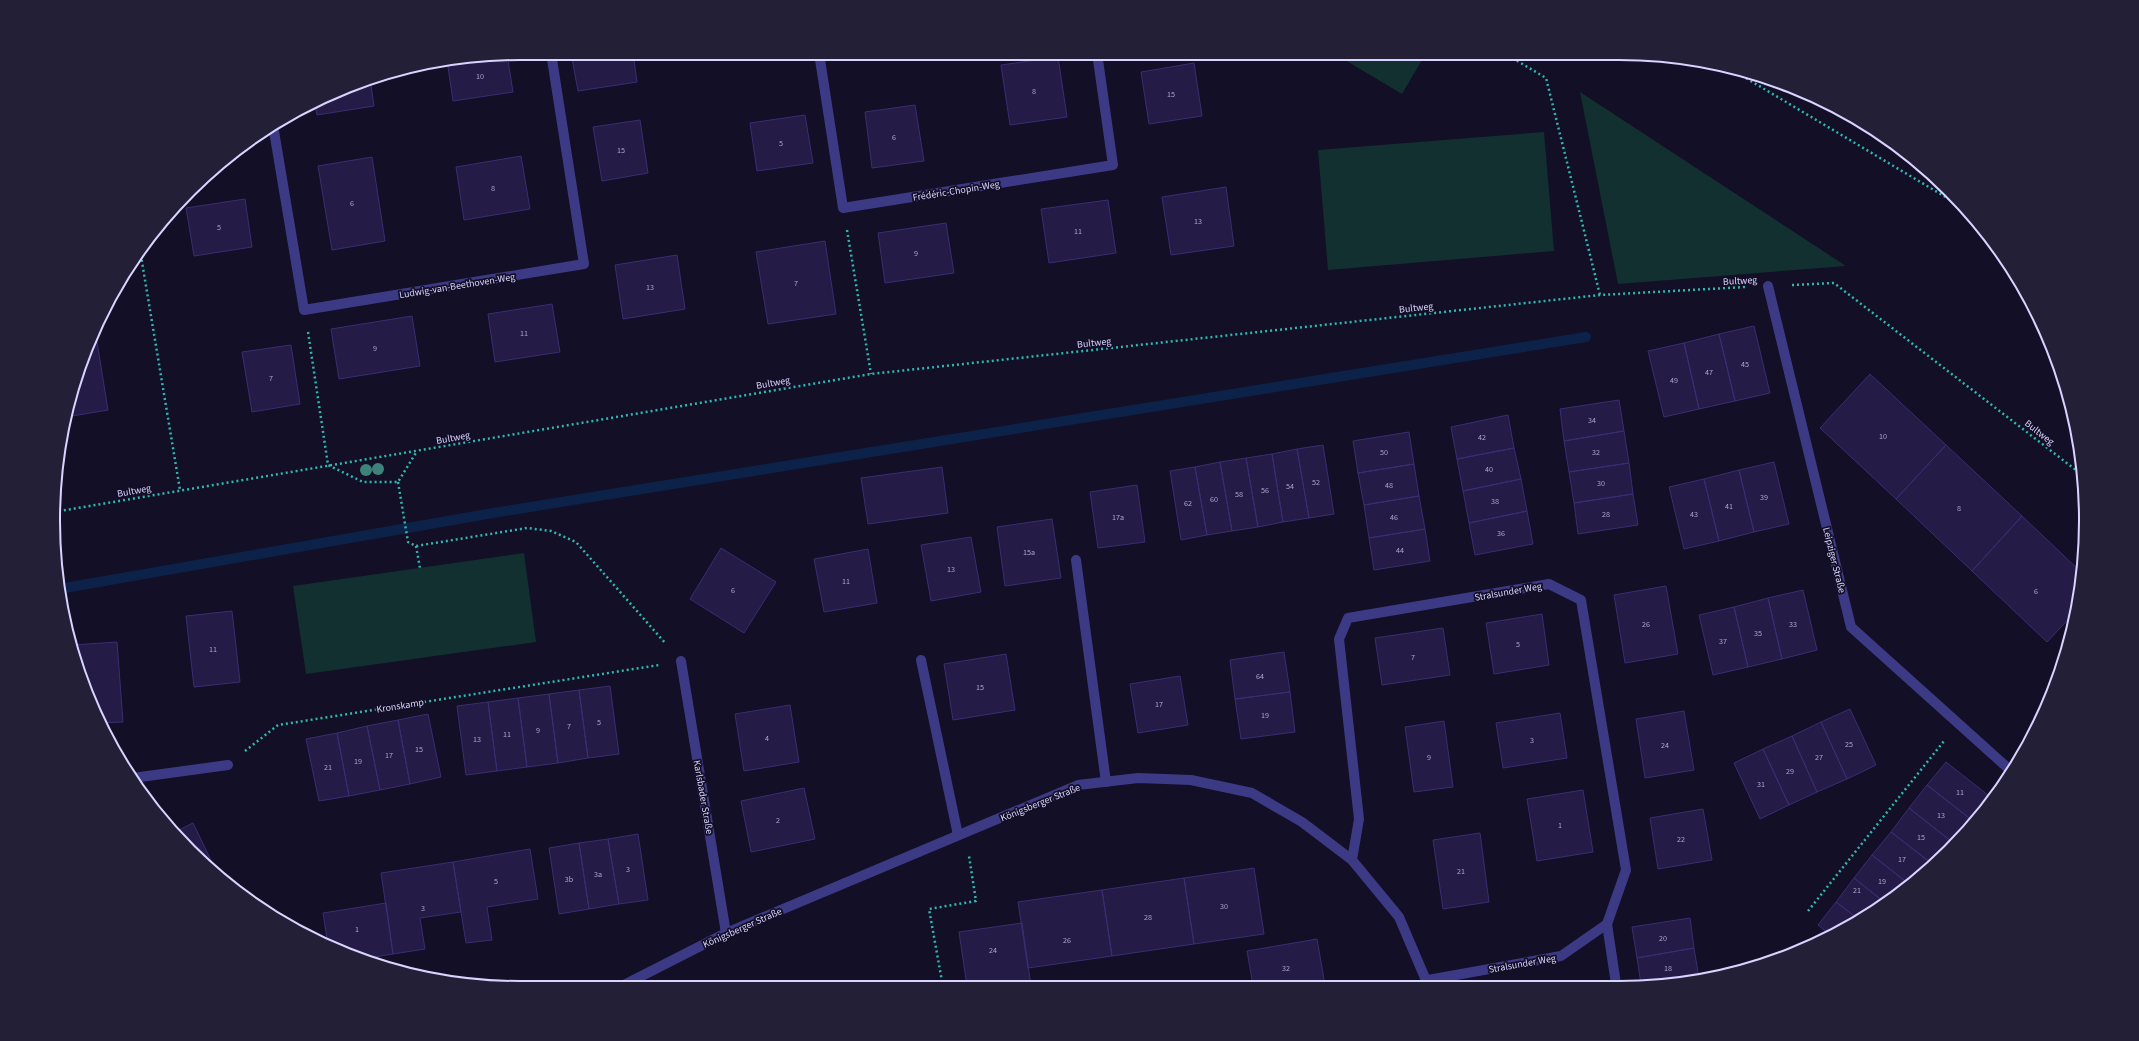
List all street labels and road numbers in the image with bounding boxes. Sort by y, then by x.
street label: Frédéric-Chopin-Weg [912,177,1001,205]
street label: Ludwig-van-Beethoven-Weg [398,270,516,302]
street label: Bultweg [1723,273,1758,289]
street label: Bultweg [1398,299,1434,317]
street label: Bultweg [1076,334,1112,352]
street label: Bultweg [755,373,791,393]
street label: Bultweg [2022,417,2057,449]
street label: Bultweg [435,428,471,448]
street label: Bultweg [116,481,152,501]
street label: Leipziger Straße [1819,526,1849,595]
street label: Stralsunder Weg [1473,579,1543,605]
street label: Kronskamp [375,695,425,717]
street label: Karlsbader Straße [690,759,716,835]
street label: Königsberger Straße [998,781,1082,825]
street label: Königsberger Straße [701,904,784,952]
street label: Stralsunder Weg [1487,951,1557,977]

